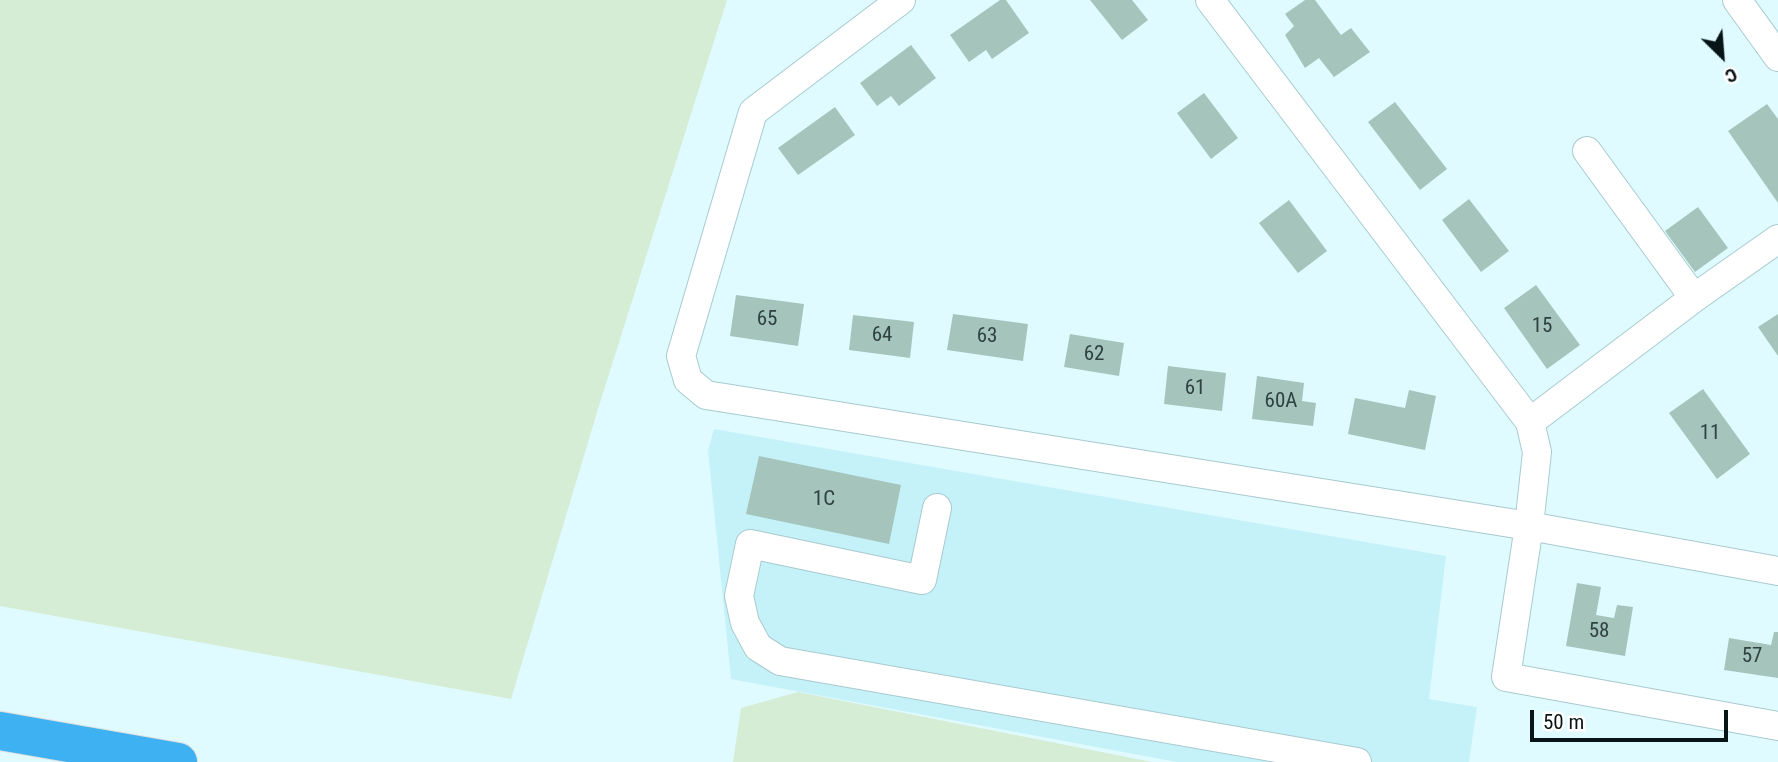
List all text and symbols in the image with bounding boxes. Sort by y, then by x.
north arrow [1687,21,1757,91]
text: С [1721,63,1741,88]
house number: 65 [757,307,777,333]
house number: 15 [1532,314,1552,340]
house number: 64 [872,323,892,349]
house number: 63 [977,324,997,350]
house number: 62 [1084,342,1104,368]
house number: 61 [1185,376,1205,402]
house number: 60А [1265,389,1297,415]
house number: 11 [1700,421,1720,447]
house number: 1С [813,487,835,513]
house number: 58 [1589,619,1609,645]
house number: 57 [1742,644,1762,670]
scale bar [1533,696,1731,740]
text: 50 m [1543,710,1584,734]

